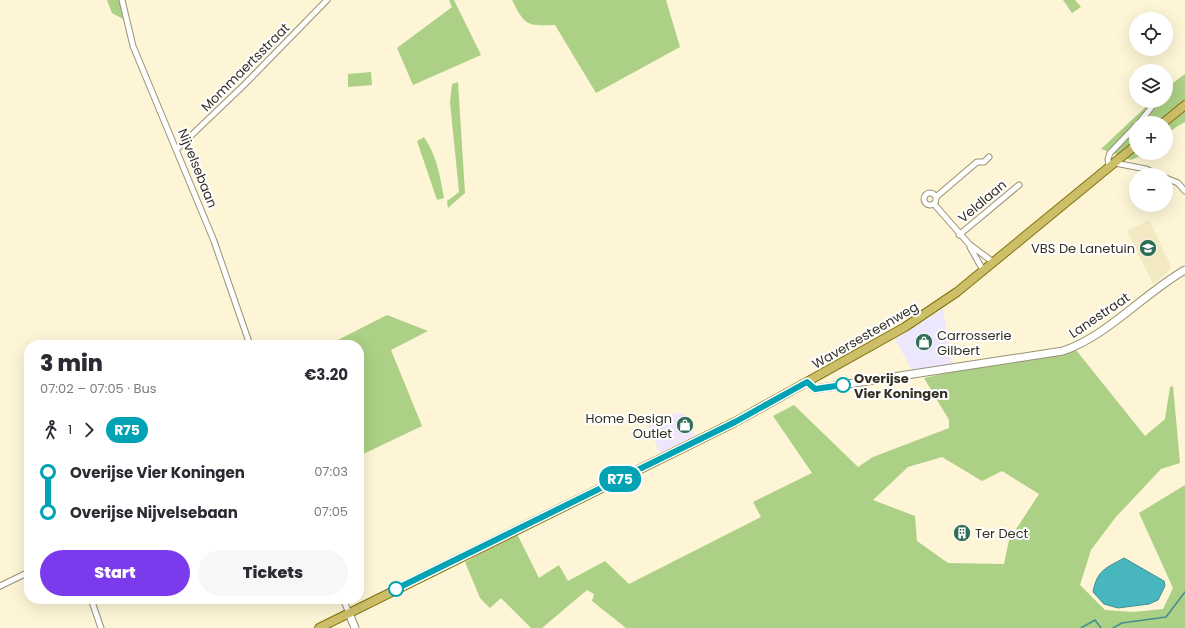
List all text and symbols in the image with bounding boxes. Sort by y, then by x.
map controls [1129,12,1173,212]
button: locate [1129,12,1173,56]
street label: Mommaertsstraat [197,19,294,116]
button: layers [1129,64,1173,108]
button: + [1129,116,1173,160]
street label: Nijvelsebaan [173,126,222,211]
button: − [1129,168,1173,212]
street label: Veldlaan [954,175,1011,227]
school or university icon: VBS De Lanetuin [1138,238,1158,258]
place label: VBS De Lanetuin [1031,239,1135,258]
street label: Lanestraat [1065,288,1134,343]
street label: Waversesteenweg [809,297,922,374]
place label: Carrosserie Gilbert [937,326,1012,360]
shop icon: Carrosserie Gilbert [914,332,934,352]
text: 3 min [40,348,103,379]
text: €3.20 [304,364,348,385]
place label: Overijse Vier Koningen [854,369,948,403]
marker: Overijse Vier Koningen [835,377,851,393]
text: 07:02 – 07:05 · Bus [40,379,157,398]
place label: Home Design Outlet [585,409,672,443]
shop icon: Home Design Outlet [675,415,695,435]
icon: walk [40,419,62,441]
icon: forward [78,419,100,441]
text: 1 [68,420,72,439]
text: R75 [114,420,140,440]
text: Overijse Vier Koningen [70,462,245,483]
text: 07:03 [314,462,348,481]
line badge: R75 [597,466,643,492]
text: R75 [607,469,633,489]
text: Overijse Nijvelsebaan [70,502,238,523]
text: 07:05 [314,502,348,521]
building icon: Ter Dect [952,523,972,543]
place label: Ter Dect [975,524,1029,543]
button: Start [40,550,190,596]
button: Tickets [198,550,348,596]
unlabelled marker [388,581,404,597]

